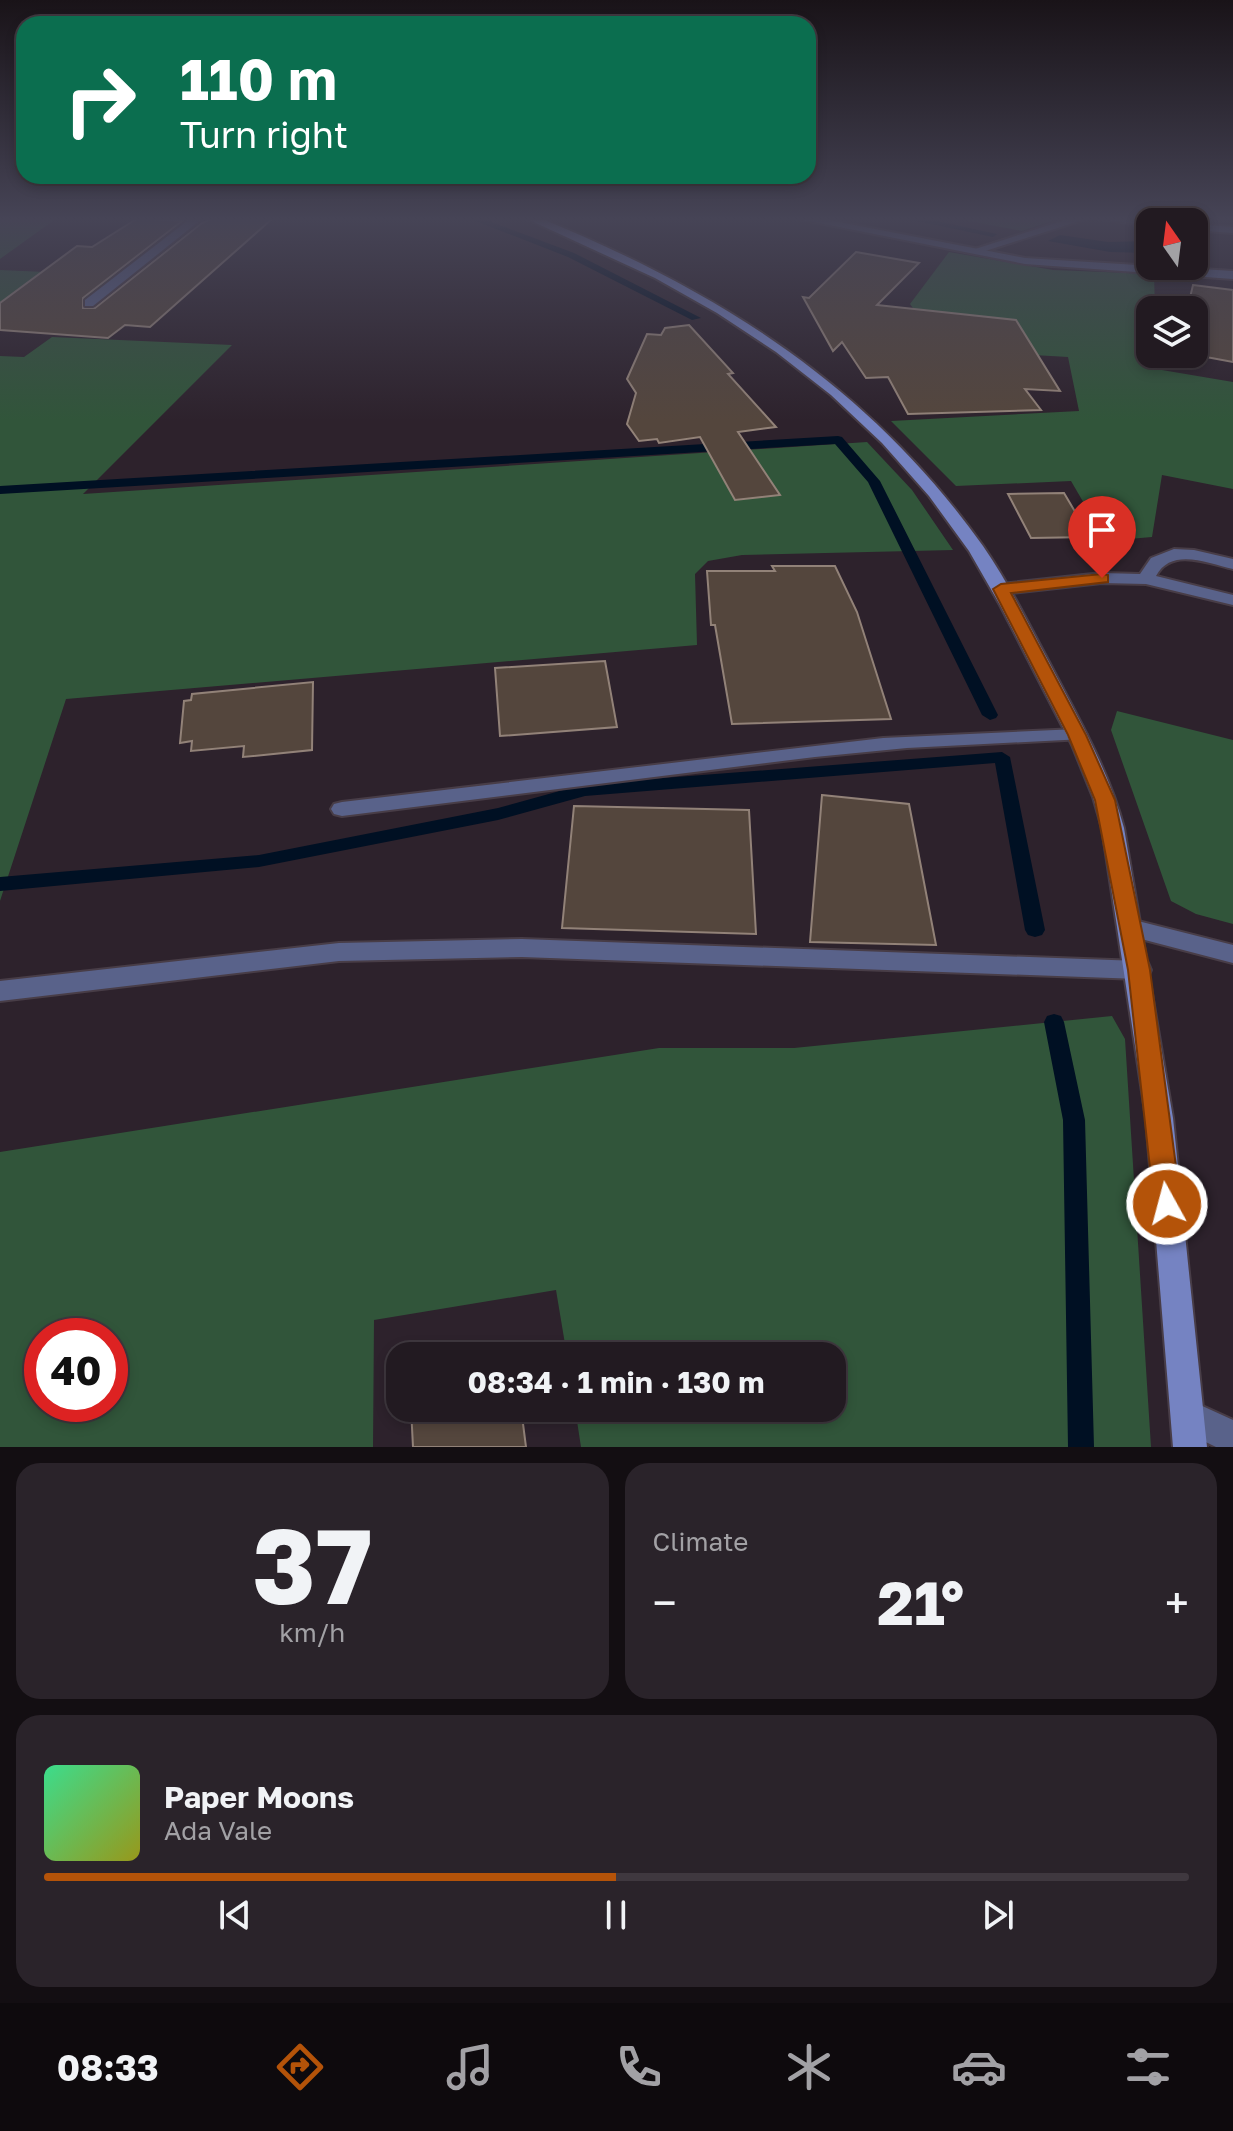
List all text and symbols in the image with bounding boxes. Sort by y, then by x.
text: 110 m [180,45,337,112]
icon: right [48,48,152,152]
text: Turn right [180,113,348,156]
north arrow [1136,208,1208,280]
map controls [1136,208,1208,368]
button: layers [1136,296,1208,368]
pin [1068,496,1136,578]
icon: arrive [1080,508,1124,552]
position arrow [1125,1162,1209,1246]
speed limit sign: 40 [24,1318,128,1422]
text: 08:34 · 1 min · 130 m [467,1364,765,1400]
text: 37 [252,1502,372,1627]
text: Climate [653,1526,748,1557]
text: 21° [877,1566,964,1638]
text: − [653,1576,677,1629]
text: + [1165,1576,1189,1629]
text: km/h [279,1617,345,1648]
text: Paper Moons [164,1779,354,1815]
text: Ada Vale [164,1815,272,1846]
icon: previous [213,1893,257,1937]
icon: pause [594,1893,638,1937]
icon: next [976,1893,1020,1937]
icon: directions [272,2039,328,2095]
icon: music [442,2039,498,2095]
icon: phone [611,2039,667,2095]
icon: climate [781,2039,837,2095]
icon: car [951,2039,1007,2095]
icon: filters [1120,2039,1176,2095]
text: 08:33 [57,2046,159,2089]

